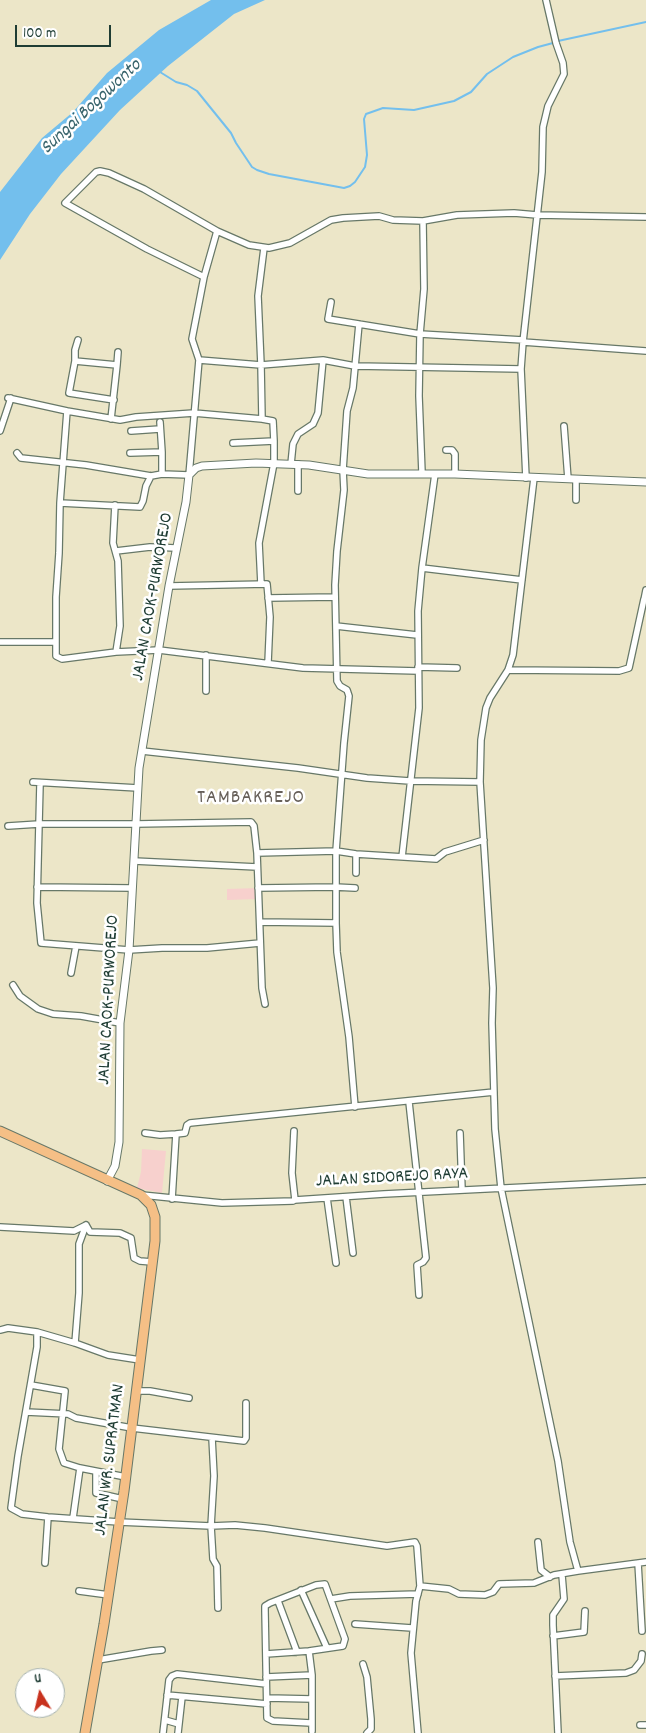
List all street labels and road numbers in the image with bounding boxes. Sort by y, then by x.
street label: JALAN CAOK-PURWOREJO [129,511,179,683]
street label: JALAN CAOK-PURWOREJO [95,914,125,1086]
street label: JALAN SIDOREJO RAYA [315,1164,469,1194]
street label: JALAN WR. SUPRATMAN [91,1383,131,1537]

